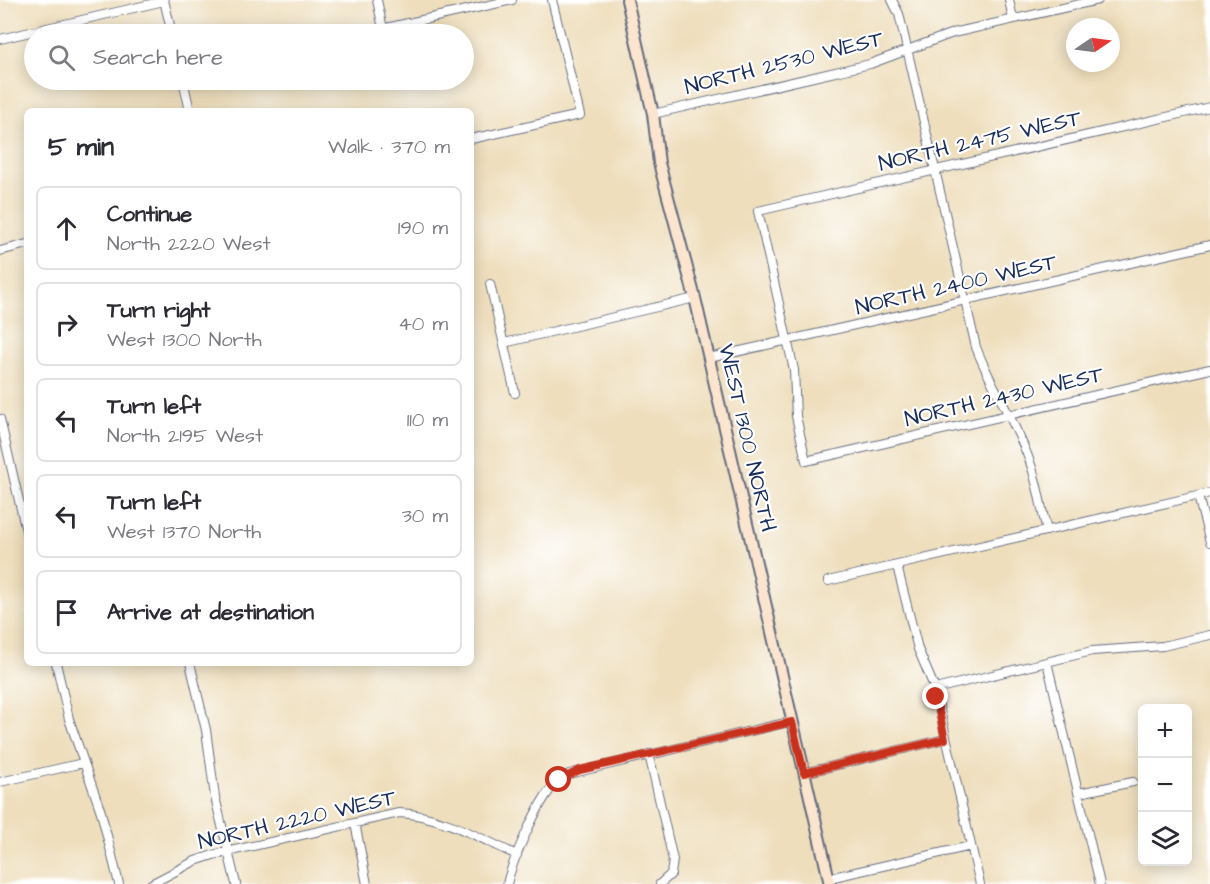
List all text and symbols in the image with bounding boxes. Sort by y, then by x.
north arrow [1066,18,1120,72]
street label: NORTH 2530 WEST [681,23,887,103]
search box [24,24,474,90]
icon: search [45,41,78,74]
text: Search here [93,42,223,73]
street label: NORTH 2475 WEST [876,103,1085,179]
text: 5 min [48,129,114,165]
text: Walk · 370 m [328,133,450,161]
text: Continue [107,199,192,230]
icon: ahead [50,212,83,245]
text: 190 m [398,214,448,242]
text: North 2220 West [107,230,271,258]
street label: NORTH 2400 WEST [852,247,1060,323]
text: Turn right [107,295,210,326]
icon: right [50,308,83,341]
text: 40 m [398,310,448,338]
text: West 1300 North [107,326,262,354]
street label: WEST 1300 NORTH [710,341,784,535]
street label: NORTH 2430 WEST [902,359,1107,435]
text: Turn left [107,391,201,422]
icon: left [50,404,83,437]
text: 110 m [407,406,448,434]
text: North 2195 West [107,422,263,450]
text: Turn left [107,487,201,518]
icon: left [50,500,83,533]
text: 30 m [402,502,448,530]
text: West 1370 North [107,518,261,546]
icon: arrive [50,596,83,629]
text: Arrive at destination [107,597,314,628]
route end [922,683,948,709]
map controls [1138,704,1192,866]
button: + [1138,704,1192,758]
button: − [1138,758,1192,812]
route start [545,766,571,792]
street label: NORTH 2220 WEST [195,782,399,858]
button: layers [1138,812,1192,866]

